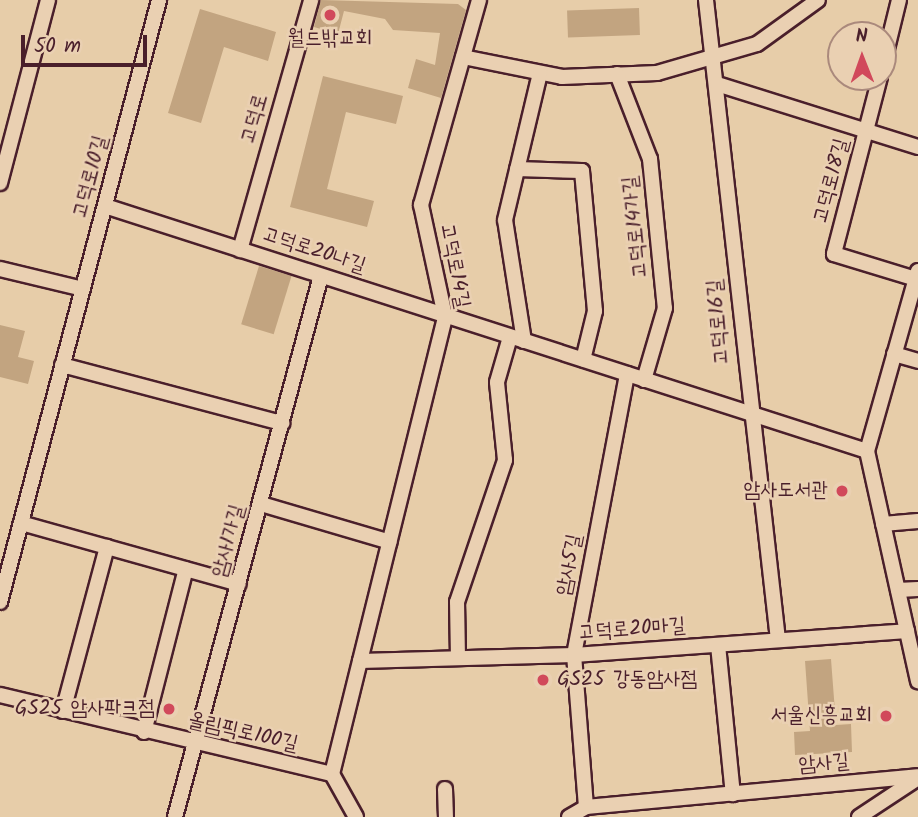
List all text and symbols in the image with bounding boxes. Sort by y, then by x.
marker: 월드밖교회 [322,7,338,23]
scale bar [24,21,150,65]
north arrow [827,21,897,91]
text: N [855,22,868,52]
place label: 월드밖교회 [288,26,372,52]
text: 50 m [34,30,81,63]
street label: 고덕로 [236,91,274,147]
street label: 고덕로10길 [68,133,114,221]
street label: 고덕로18길 [809,136,855,226]
street label: 고덕로14가길 [618,175,654,279]
street label: 고덕로20나길 [259,222,369,280]
street label: 고덕로14길 [433,222,475,310]
street label: 고덕로16길 [703,278,735,366]
place label: 암사도서관 [744,478,828,504]
marker: 암사도서관 [834,483,850,499]
street label: 암사1가길 [207,502,251,580]
street label: 암사5길 [552,532,588,598]
street label: 고덕로20마길 [578,614,686,646]
place label: GS25 강동암사점 [557,667,697,693]
marker: GS25 강동암사점 [535,672,551,688]
place label: GS25 암사파크점 [15,696,155,722]
marker: GS25 암사파크점 [161,701,177,717]
place label: 서울신흥교회 [771,703,872,729]
street label: 올림픽로100길 [186,708,300,758]
marker: 서울신흥교회 [878,708,894,724]
street label: 암사길 [798,749,850,779]

